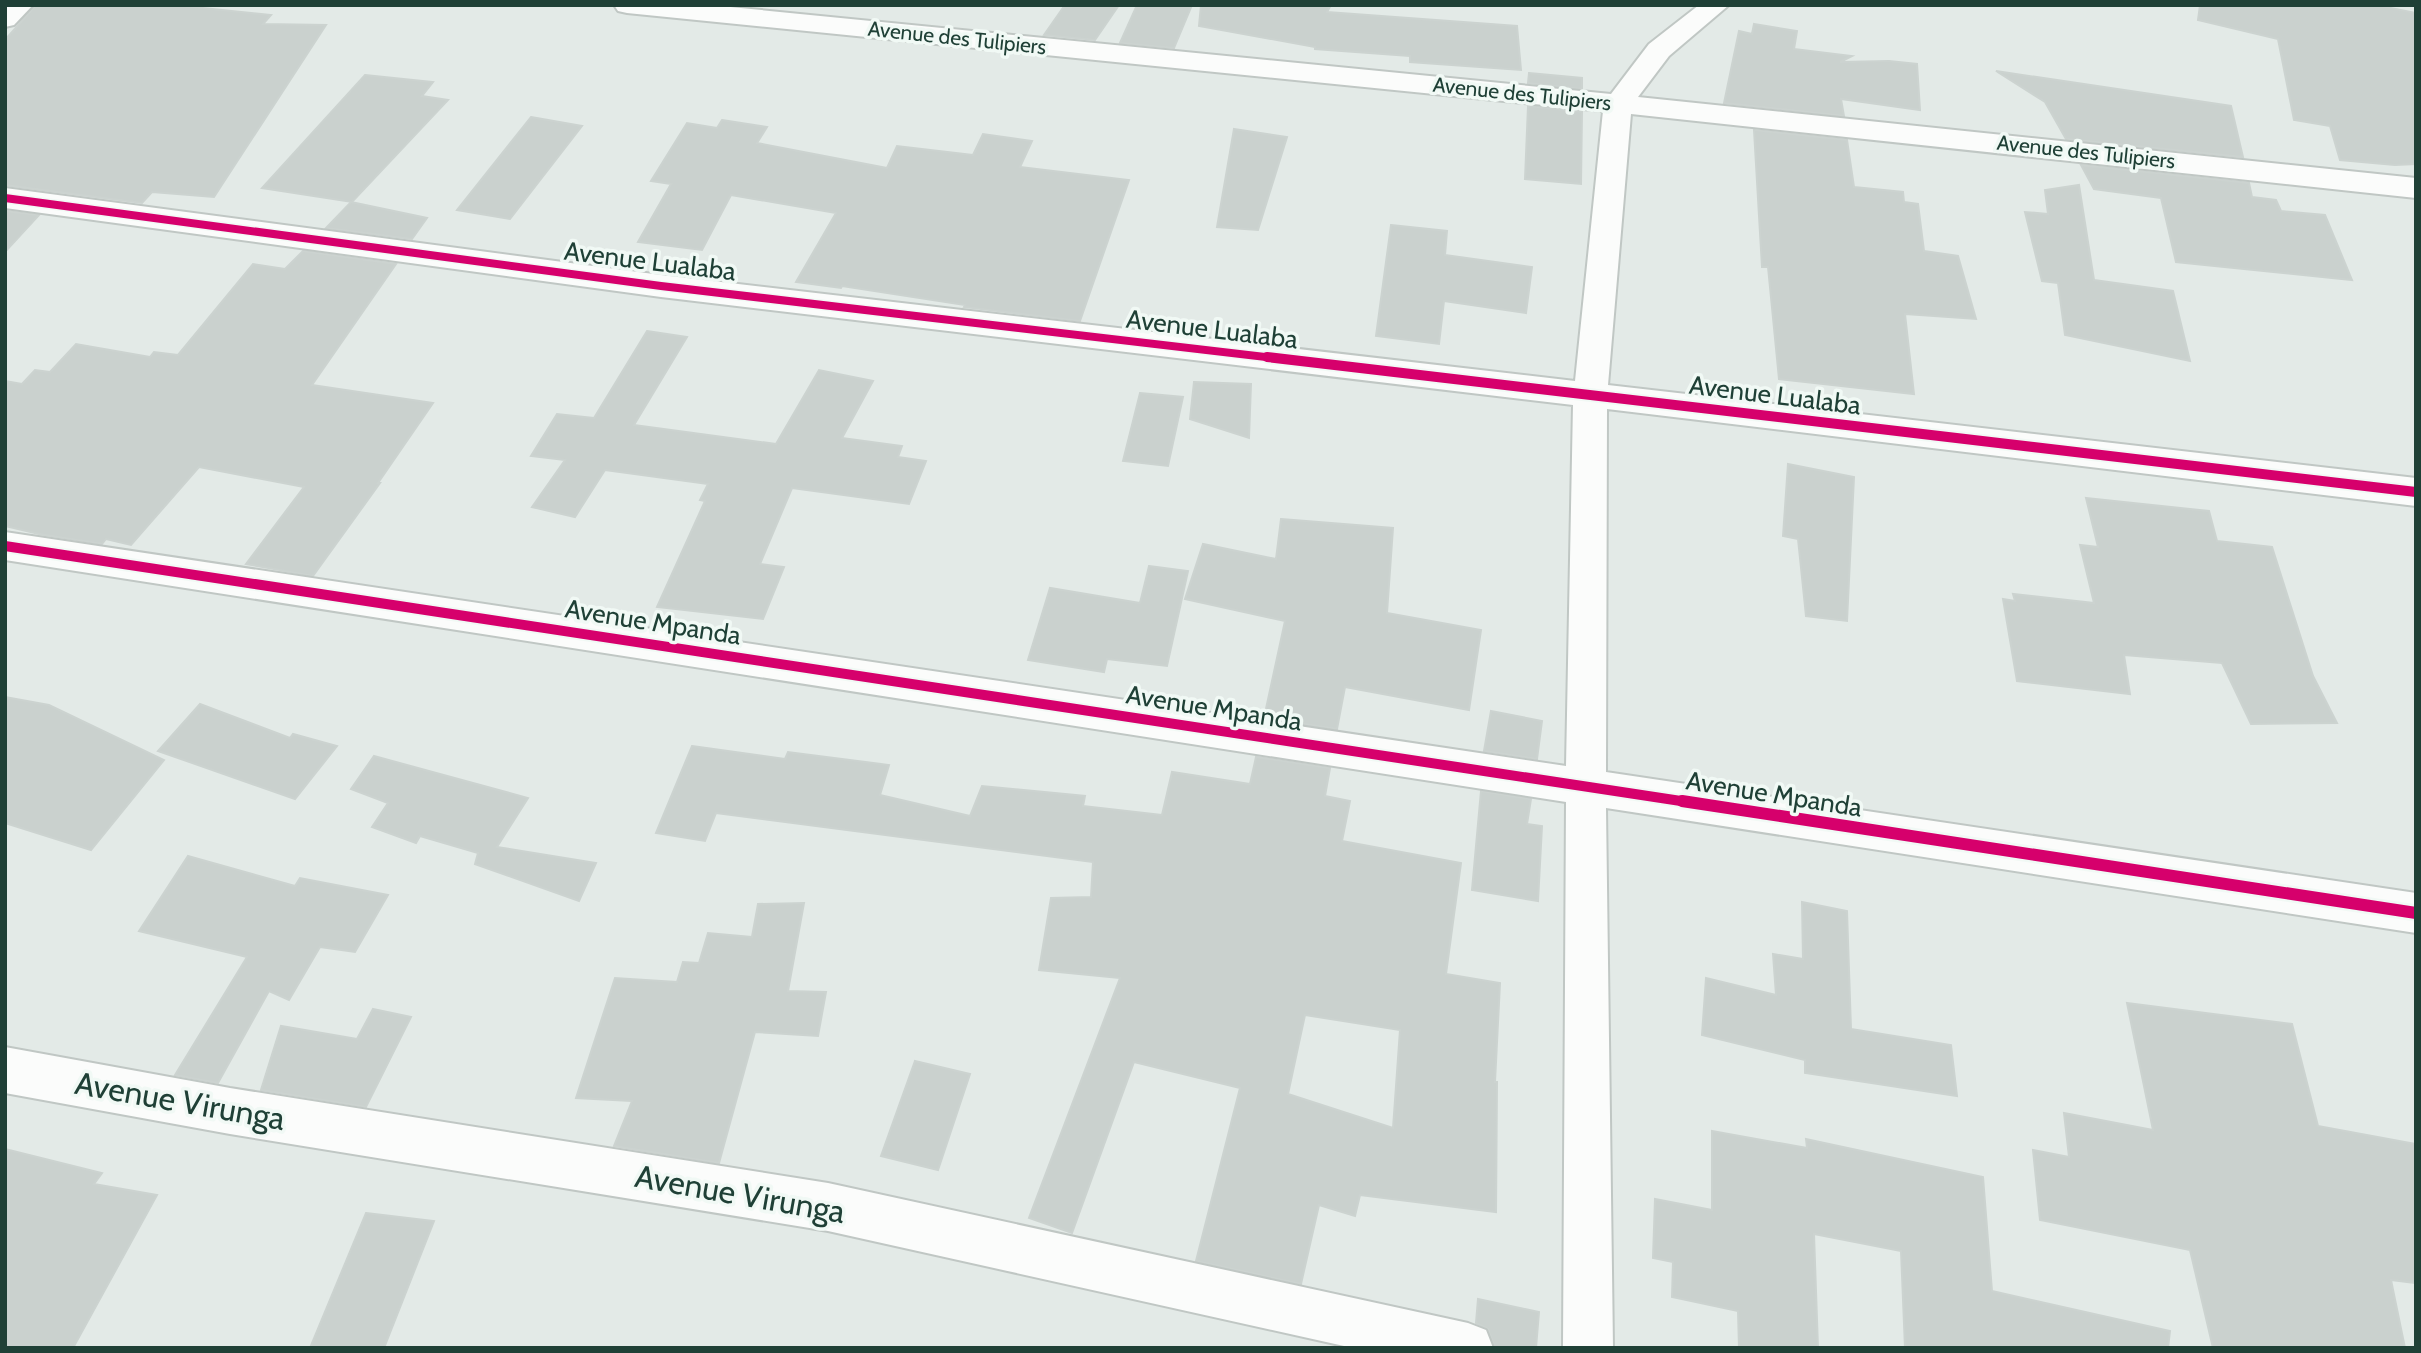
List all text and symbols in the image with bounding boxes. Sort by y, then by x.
street label: Avenue des Tulipiers [867,16,1048,59]
street label: Avenue des Tulipiers [1432,72,1613,115]
street label: Avenue des Tulipiers [1996,130,2177,173]
street label: Avenue Lualaba [562,235,738,287]
street label: Avenue Lualaba [1124,303,1300,355]
street label: Avenue Lualaba [1687,369,1863,421]
street label: Avenue Mpanda [563,592,744,652]
street label: Avenue Mpanda [1124,678,1305,738]
street label: Avenue Mpanda [1684,764,1865,824]
street label: Avenue Virunga [72,1063,289,1138]
street label: Avenue Virunga [632,1156,849,1231]

